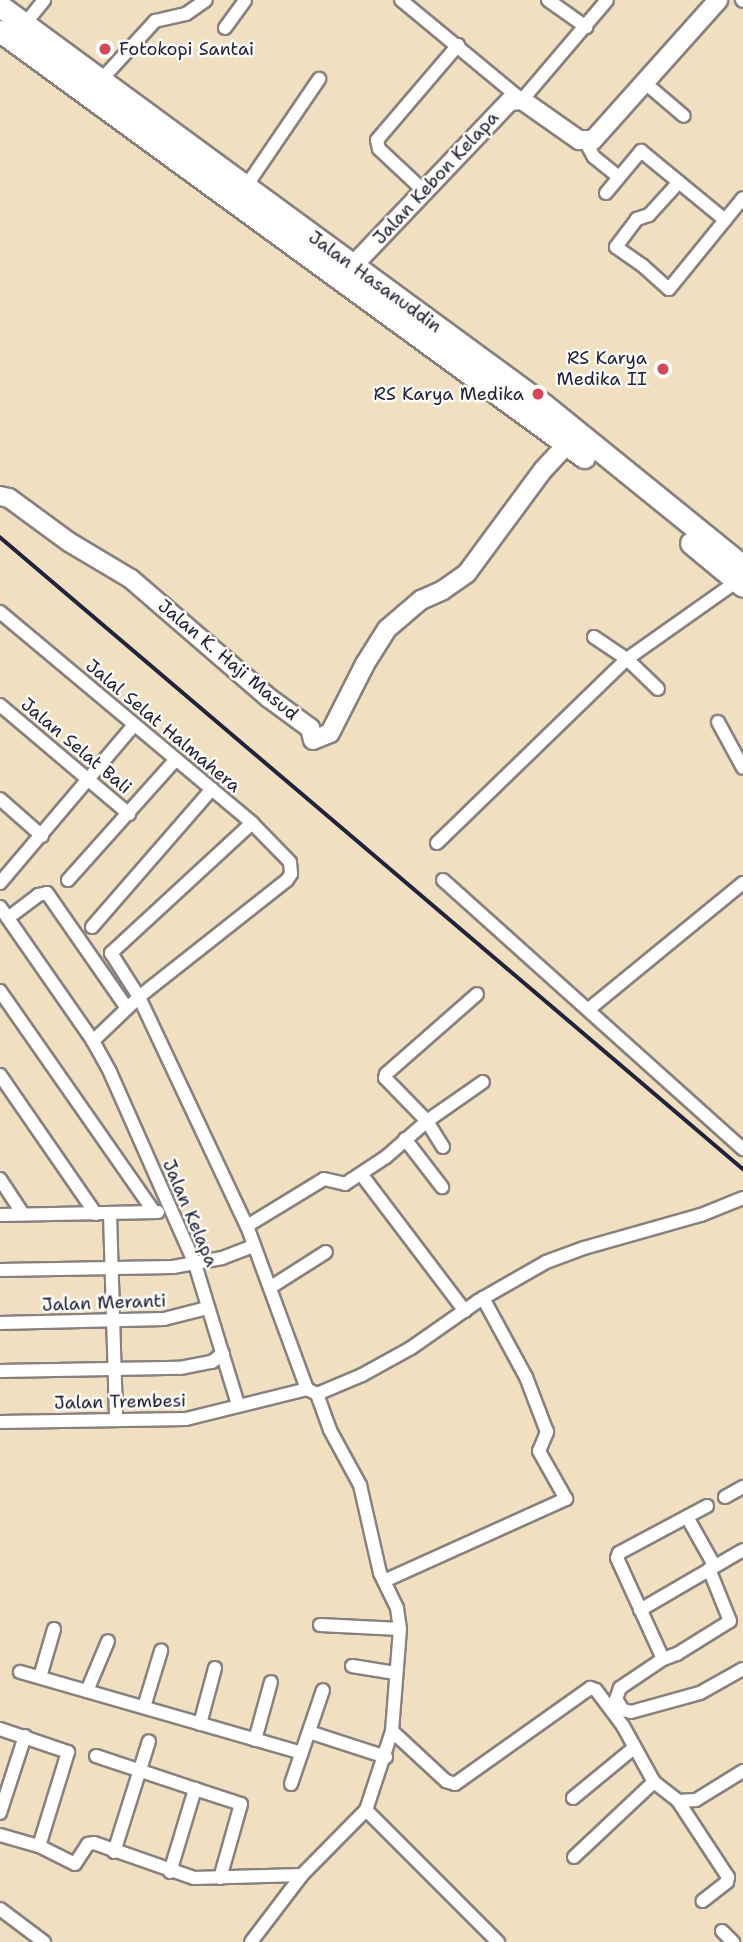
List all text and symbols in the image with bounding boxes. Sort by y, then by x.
place label: Fotokopi Santai [119,38,254,60]
marker: Fotokopi Santai [97,41,113,57]
street label: Jalan Kebon Kelapa [369,107,503,249]
street label: Jalan Hasanuddin [304,227,446,337]
place label: RS Karya Medika II [556,348,647,390]
marker: RS Karya Medika II [653,359,673,379]
place label: RS Karya Medika [373,383,524,405]
marker: RS Karya Medika [530,386,546,402]
street label: Jalan K. Haji Masud [154,595,302,725]
street label: Jalal Selat Halmahera [81,655,245,797]
street label: Jalan Selat Bali [16,694,136,798]
street label: Jalan Kelapa [158,1156,222,1270]
street label: Jalan Meranti [41,1290,167,1316]
street label: Jalan Trembesi [54,1390,186,1414]

